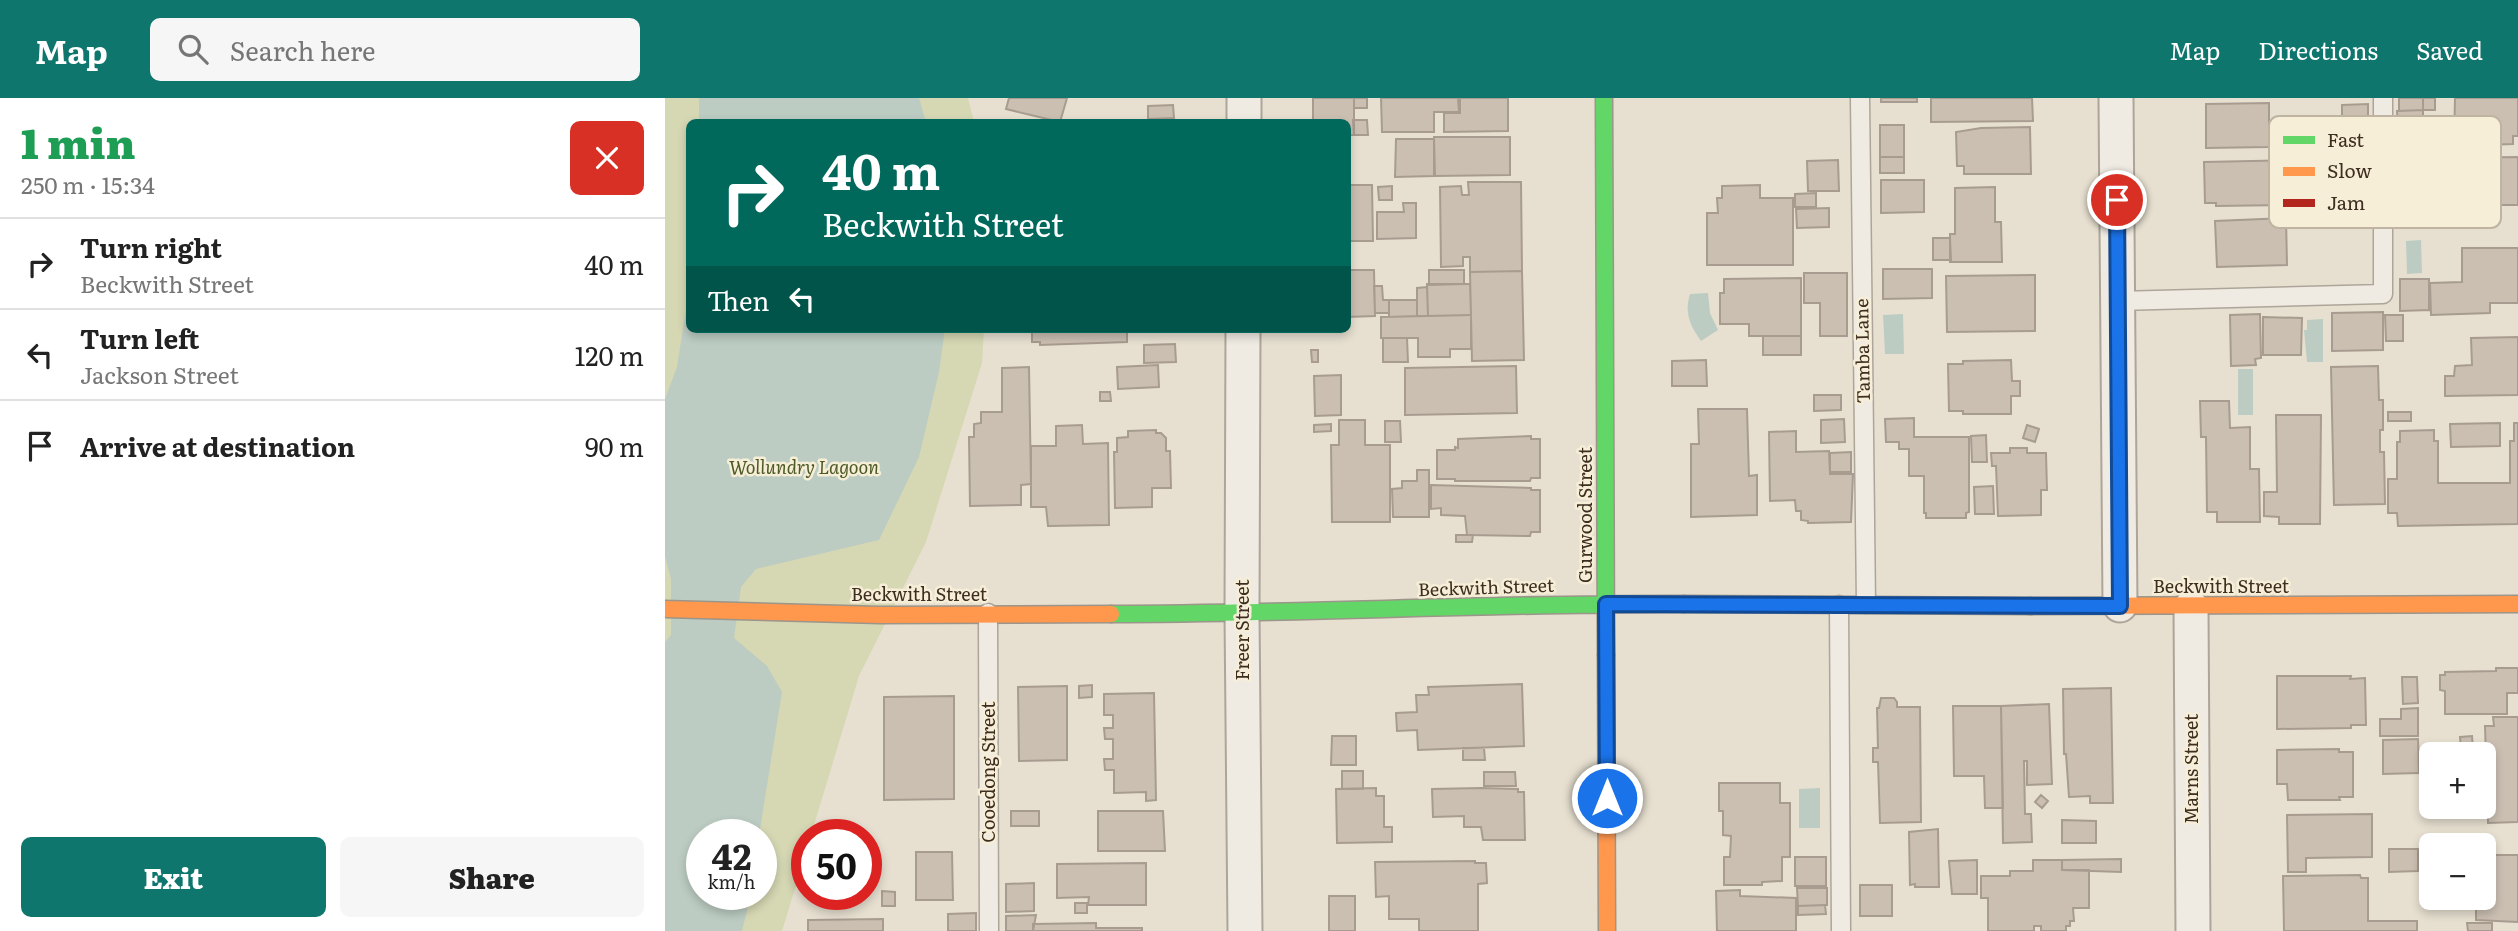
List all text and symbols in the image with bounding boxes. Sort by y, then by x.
search box [150,18,640,81]
text: Map [35,25,108,74]
icon: search [174,30,212,68]
text: Search here [230,30,376,69]
text: Map [2169,32,2220,67]
text: Directions [2258,32,2378,67]
text: Saved [2416,32,2483,67]
text: 1 min [21,110,136,172]
legend [2269,116,2501,228]
button: close [570,121,644,195]
text: Fast [2327,125,2364,153]
text: 40 m [822,132,940,205]
icon: right [707,147,798,238]
text: Slow [2327,156,2372,184]
text: 250 m · 15:34 [21,167,155,201]
pin [2087,170,2147,230]
icon: arrive [2098,181,2136,219]
text: Jam [2327,188,2365,216]
text: Beckwith Street [822,199,1064,247]
text: Turn right [80,227,222,266]
text: 40 m [584,244,644,283]
icon: right [21,245,59,283]
text: Beckwith Street [80,266,254,300]
text: Then [707,280,769,319]
icon: left [783,280,821,318]
street label: Tamba Lane [1847,298,1876,404]
text: Turn left [80,318,199,357]
text: 120 m [575,335,644,374]
icon: left [21,336,59,374]
text: Jackson Street [80,357,239,391]
text: Arrive at destination [80,426,355,465]
text: 90 m [585,426,644,465]
icon: arrive [21,427,59,465]
street label: Gurwood Street [1571,446,1598,583]
park label: Wollundry Lagoon [729,453,879,480]
street label: Beckwith Street [1418,571,1555,602]
street label: Beckwith Street [2153,572,2290,599]
street label: Freer Street [1228,579,1255,681]
street label: Beckwith Street [851,580,988,607]
street label: Cooedong Street [974,701,1001,843]
street label: Marns Street [2177,713,2204,824]
map controls [2419,742,2496,910]
button: + [2419,742,2496,819]
position arrow [1570,761,1644,835]
speed limit sign: 50 [791,819,882,910]
text: 42 [712,829,751,881]
button: − [2419,833,2496,910]
button: Exit [21,837,326,917]
button: Share [340,837,644,917]
text: km/h [708,868,755,895]

